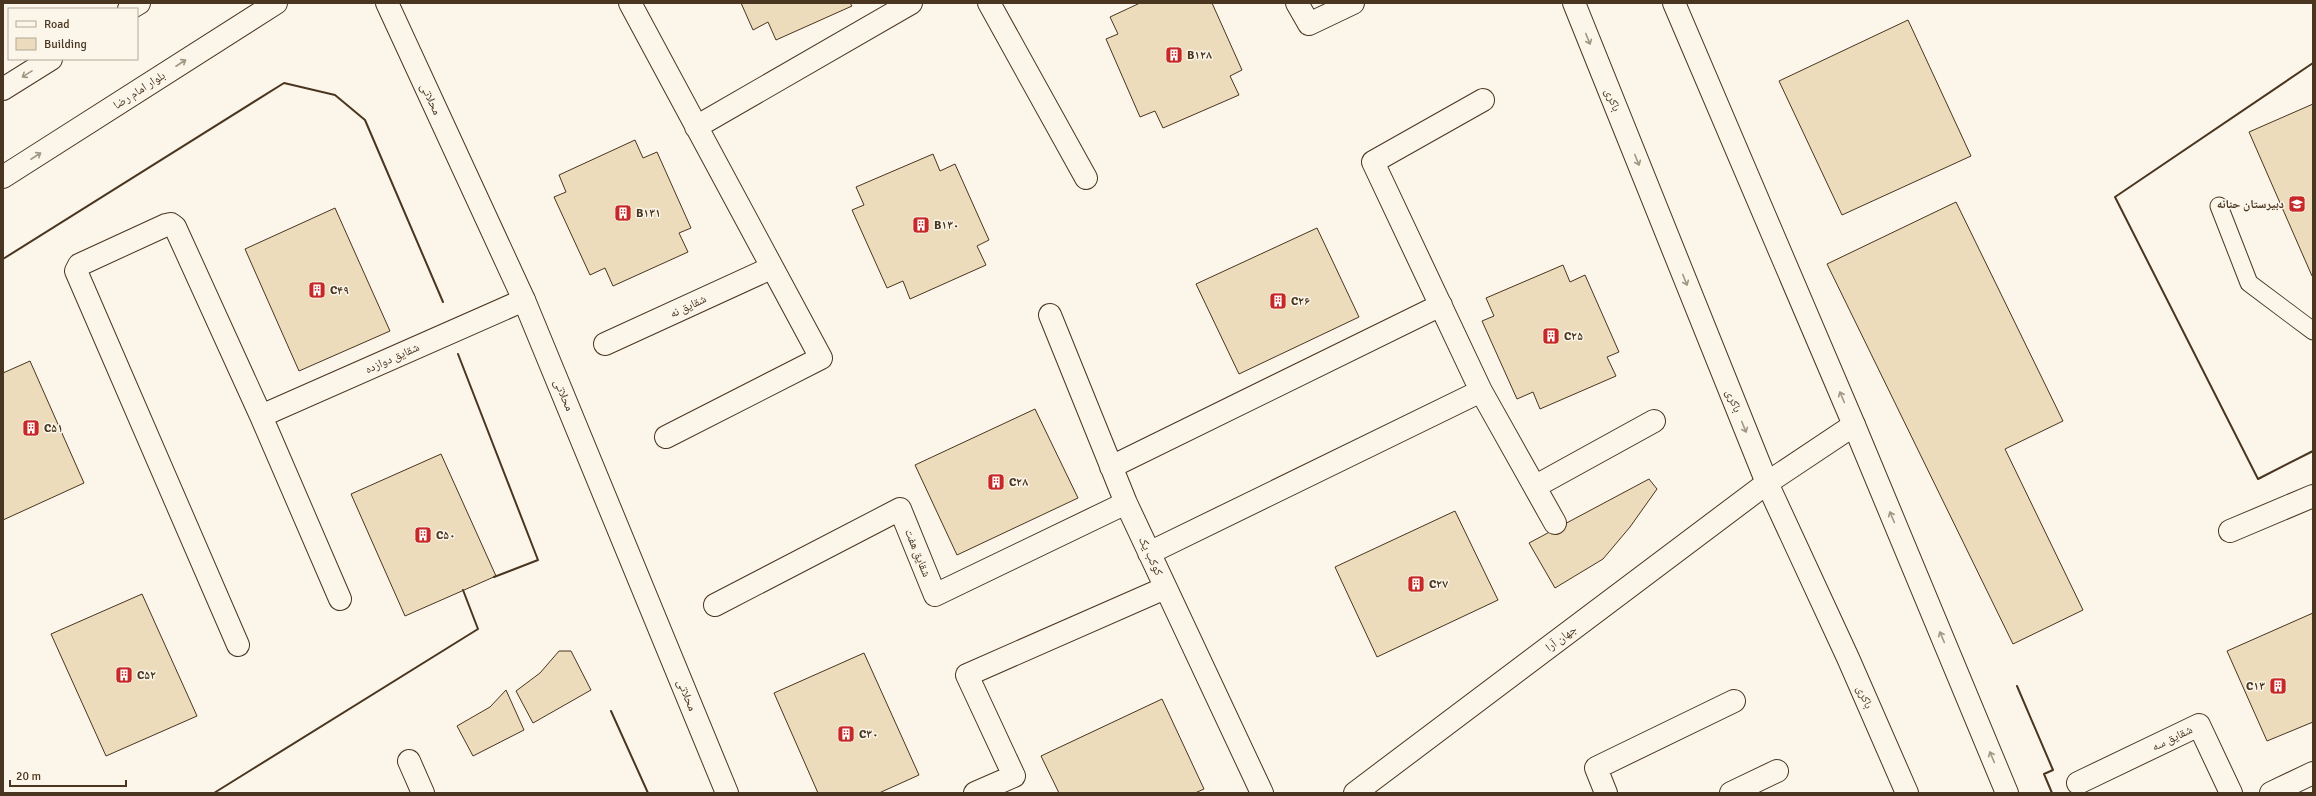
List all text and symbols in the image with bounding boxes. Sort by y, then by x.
legend [8,8,138,60]
text: Road [44,17,70,32]
one-way arrow [1585,33,1593,45]
text: Building [44,37,87,52]
building icon: B۱۲۸ [1164,45,1184,65]
place label: B۱۲۸ [1187,48,1212,63]
one-way arrow [175,59,187,67]
street label: بلوار امام رضا [110,68,168,113]
one-way arrow [22,70,33,78]
street label: محلاتی [417,81,444,117]
street label: باکری [1601,86,1624,114]
one-way arrow [30,152,41,160]
one-way arrow [1633,153,1641,165]
school or university icon: دبیرستان حنانه [2287,194,2307,214]
place label: دبیرستان حنانه [2217,197,2284,212]
building icon: B۱۳۱ [613,203,633,223]
place label: B۱۳۱ [636,206,661,221]
building icon: B۱۳۰ [911,215,931,235]
place label: B۱۳۰ [934,218,959,233]
one-way arrow [1682,274,1690,286]
building icon: C۴۹ [307,280,327,300]
place label: C۴۹ [330,283,349,298]
street label: شقایق نه [667,291,709,321]
building icon: C۲۶ [1268,291,1288,311]
place label: C۲۶ [1291,294,1310,309]
building icon: C۲۵ [1541,326,1561,346]
place label: C۲۵ [1564,329,1583,344]
street label: شقایق دوازده [363,340,422,377]
street label: محلاتی [550,377,577,413]
street label: باکری [1722,387,1745,415]
one-way arrow [1838,391,1845,403]
building icon: C۵۱ [21,418,41,438]
one-way arrow [1741,420,1749,432]
place label: C۵۱ [44,421,63,436]
building icon: C۲۸ [986,472,1006,492]
place label: C۲۸ [1009,475,1028,490]
one-way arrow [1888,511,1896,523]
building icon: C۵۰ [413,525,433,545]
street label: شقایق هفت [901,527,934,580]
place label: C۵۰ [436,528,455,543]
street label: کوکب یک [1135,534,1166,578]
building icon: C۲۷ [1406,574,1426,594]
place label: C۲۷ [1429,577,1448,592]
street label: جهان آرا [1543,622,1580,655]
one-way arrow [1938,631,1946,643]
building icon: C۵۲ [114,665,134,685]
place label: C۵۲ [137,668,156,683]
building icon: C۱۳ [2268,676,2288,696]
street label: محلاتی [673,677,700,713]
place label: C۱۳ [2246,679,2265,694]
street label: باکری [1853,683,1876,711]
street label: شقایق سه [2149,722,2195,755]
building icon: C۳۰ [836,724,856,744]
place label: C۳۰ [859,727,878,742]
one-way arrow [1988,751,1996,763]
scale bar [10,762,126,788]
text: 20 m [16,769,41,784]

